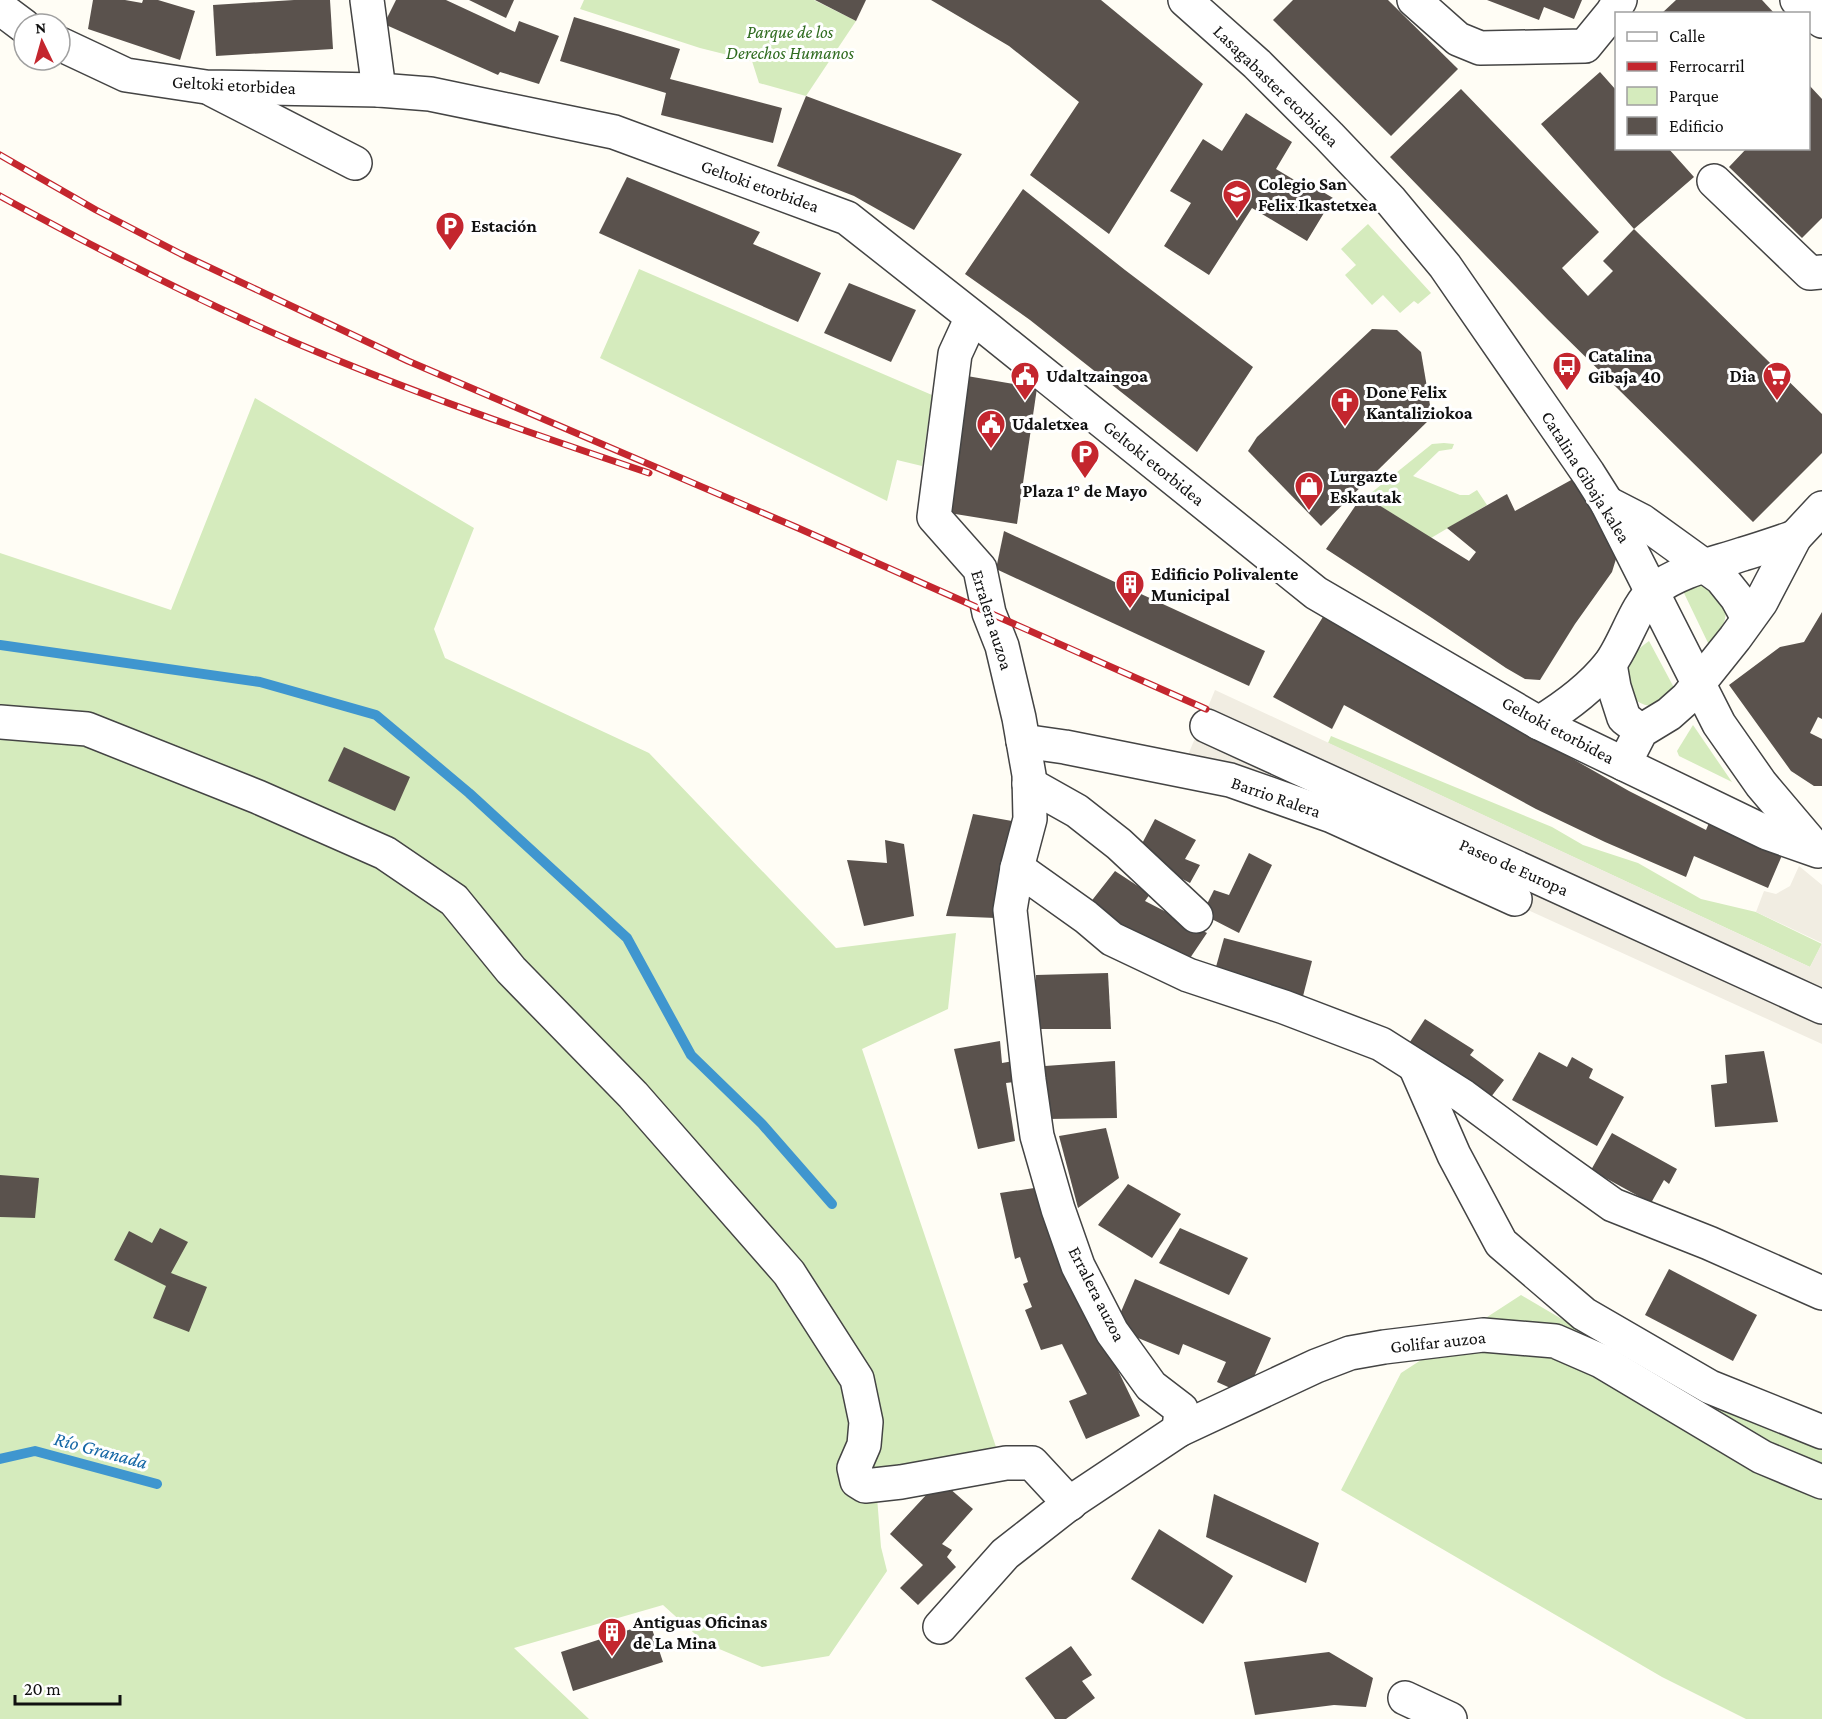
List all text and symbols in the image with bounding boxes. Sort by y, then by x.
north arrow [12,12,72,72]
legend [1615,12,1810,150]
text: N [35,19,47,36]
street label: Lasagabaster etorbidea [1209,21,1343,151]
park label: Parque de los Derechos Humanos [726,22,854,63]
text: Calle [1669,26,1705,46]
text: Ferrocarril [1669,56,1745,76]
street label: Geltoki etorbidea [171,72,297,98]
text: Parque [1669,86,1719,106]
text: Edificio [1669,116,1724,136]
street label: Geltoki etorbidea [698,155,822,217]
place label: Colegio San Felix Ikastetxea [1258,174,1377,215]
school or university icon: Colegio San Felix Ikastetxea [1221,178,1253,220]
parking icon: Estación [434,210,466,252]
place label: Estación [471,216,537,236]
place label: Catalina Gibaja 40 [1588,346,1661,388]
bus stop icon: Catalina Gibaja 40 [1551,350,1583,392]
public building icon: Udaltzaingoa [1009,360,1041,402]
supermarket icon: Dia [1761,360,1793,402]
place label: Udaltzaingoa [1046,366,1148,386]
place label: Dia [1730,366,1756,386]
place label: Done Felix Kantaliziokoa [1366,382,1473,423]
church icon: Done Felix Kantaliziokoa [1329,386,1361,428]
street label: Catalina Gibaja kalea [1537,407,1635,547]
public building icon: Udaletxea [975,408,1007,450]
place label: Udaletxea [1012,414,1089,434]
street label: Geltoki etorbidea [1099,416,1209,510]
parking icon: Plaza 1° de Mayo [1069,438,1101,480]
place label: Lurgazte Eskautak [1330,466,1401,507]
shop icon: Lurgazte Eskautak [1293,470,1325,512]
place label: Plaza 1° de Mayo [1022,481,1148,501]
place label: Edificio Polivalente Municipal [1151,564,1298,605]
street label: Erralera auzoa [967,567,1017,673]
building icon: Edificio Polivalente Municipal [1114,568,1146,610]
street label: Geltoki etorbidea [1499,692,1617,768]
street label: Barrio Ralera [1229,772,1323,822]
street label: Paseo de Europa [1456,834,1572,900]
street label: Erralera auzoa [1065,1243,1129,1345]
street label: Golifar auzoa [1389,1327,1487,1357]
water label: Río Granada [52,1427,150,1473]
place label: Antiguas Oficinas de La Mina [632,1612,767,1653]
building icon: Antiguas Oficinas de La Mina [596,1616,628,1658]
scale bar [15,1668,120,1706]
text: 20 m [24,1679,61,1699]

